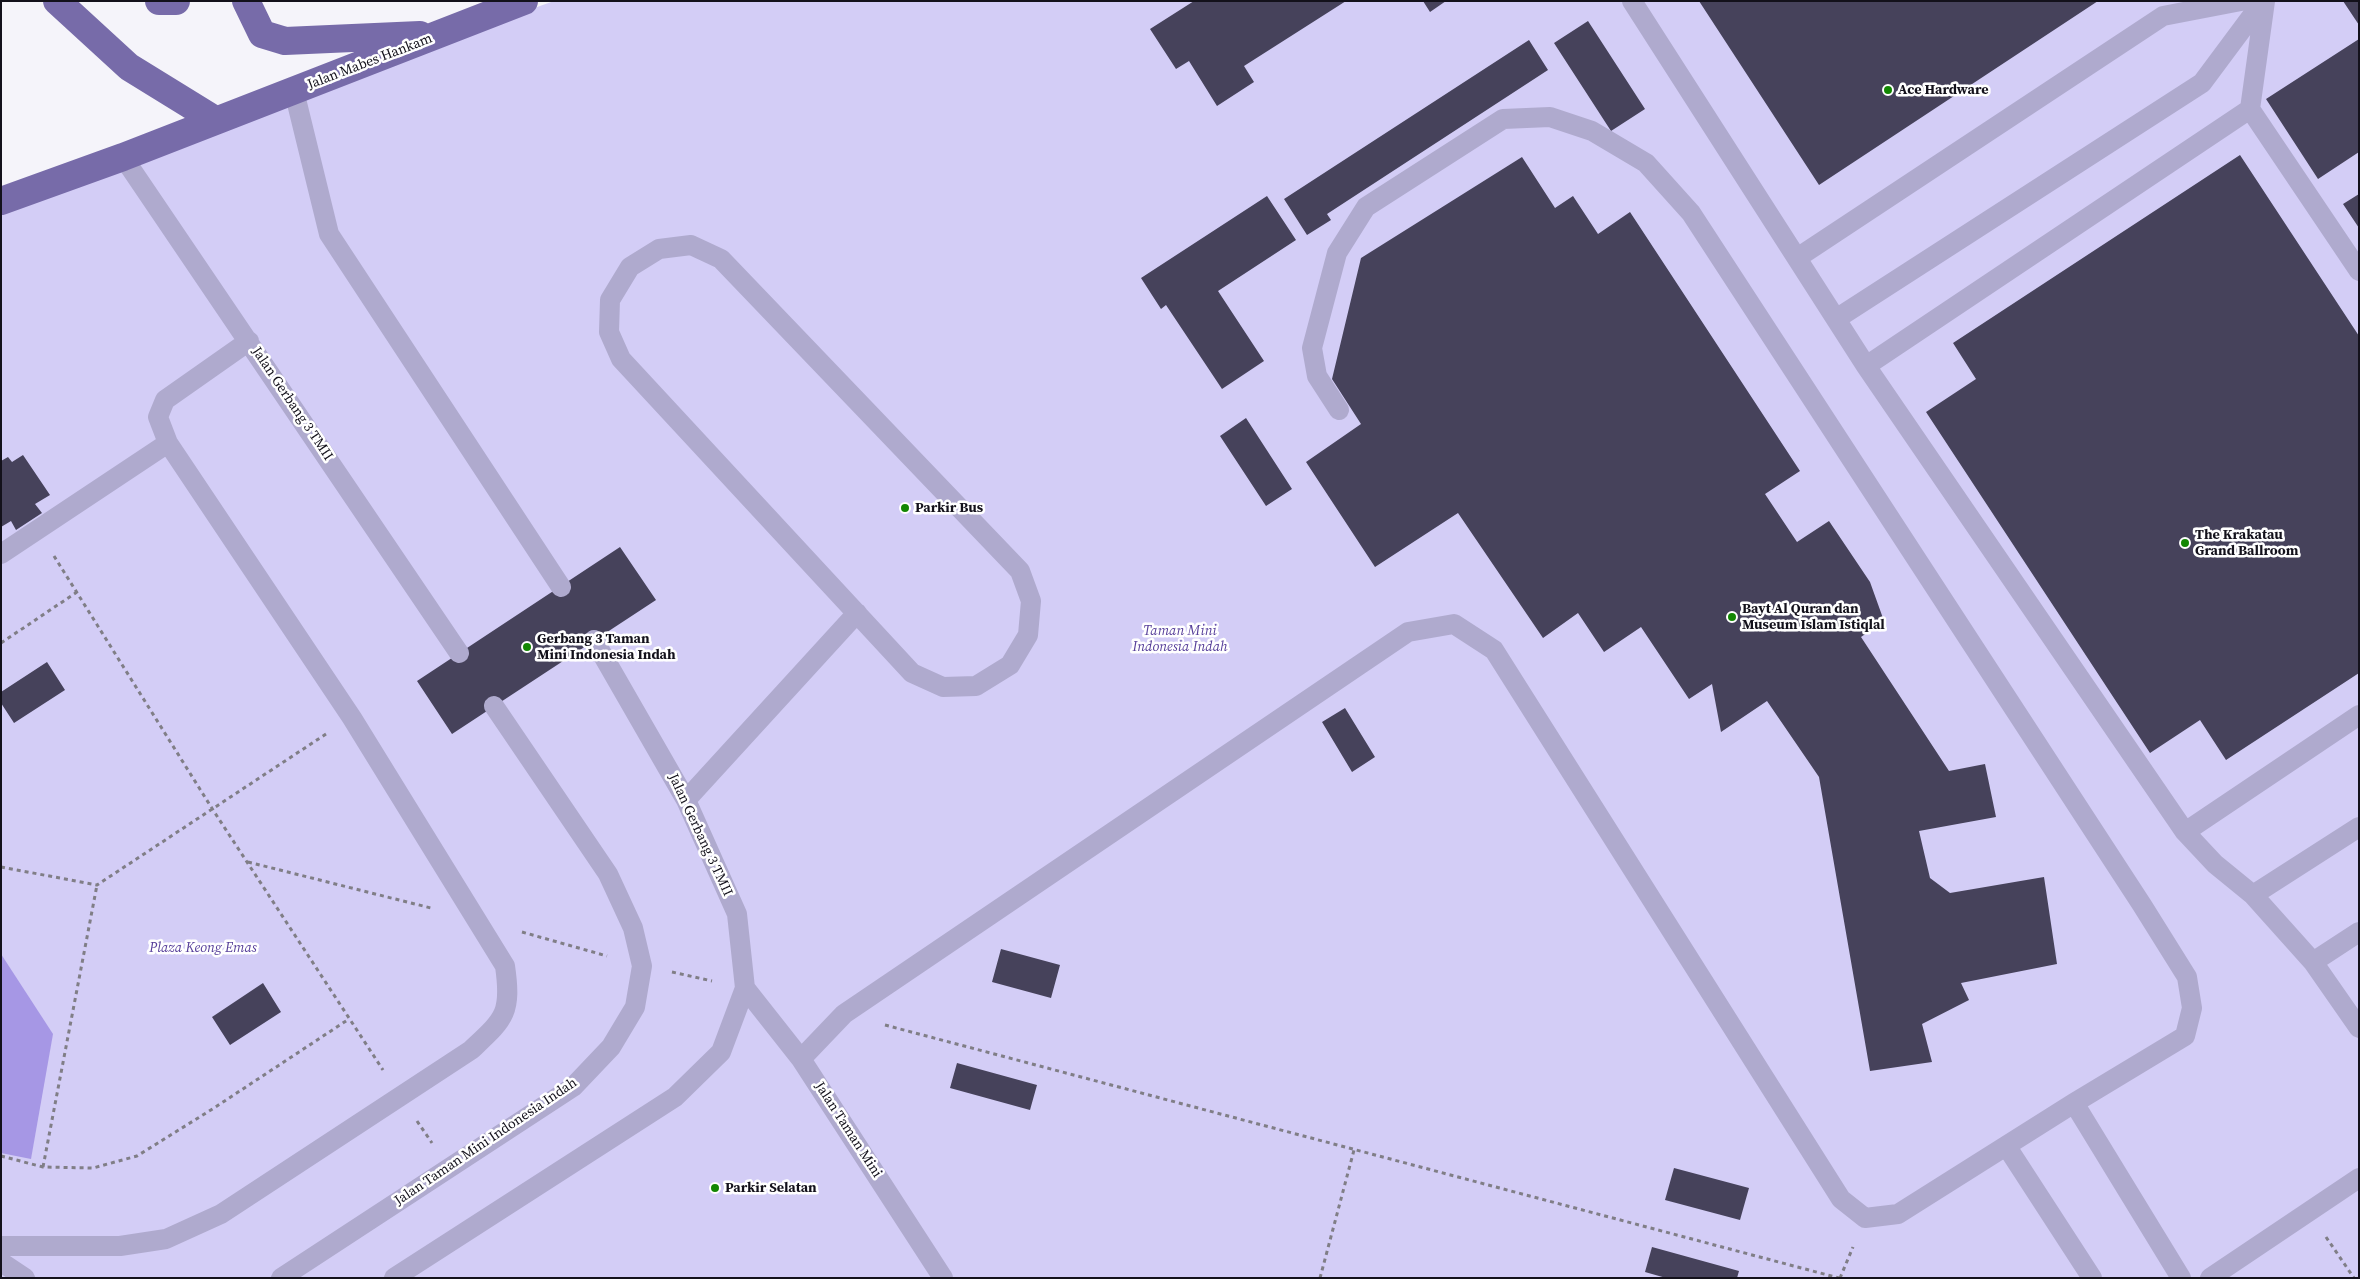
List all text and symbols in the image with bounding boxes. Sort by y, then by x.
street label: Jalan Mabes Hankam [305,30,435,94]
place label: Ace Hardware [1898,82,1988,98]
marker: Ace Hardware [1882,84,1894,96]
street label: Jalan Gerbang 3 TMII [248,344,336,464]
place label: Parkir Bus [915,500,983,516]
marker: Parkir Bus [899,502,911,514]
place label: The Krakatau Grand Ballroom [2195,527,2298,560]
marker: The Krakatau Grand Ballroom [2179,537,2191,549]
place label: Bayt Al Quran dan Museum Islam Istiqlal [1742,601,1885,634]
marker: Bayt Al Quran dan Museum Islam Istiqlal [1726,611,1738,623]
park label: Taman Mini Indonesia Indah [1132,623,1228,656]
place label: Gerbang 3 Taman Mini Indonesia Indah [537,631,676,664]
marker: Gerbang 3 Taman Mini Indonesia Indah [521,641,533,653]
street label: Jalan Gerbang 3 TMII [664,771,736,899]
park label: Plaza Keong Emas [149,940,257,956]
street label: Jalan Taman Mini Indonesia Indah [392,1075,580,1209]
street label: Jalan Taman Mini [811,1079,885,1181]
place label: Parkir Selatan [725,1180,817,1196]
marker: Parkir Selatan [709,1182,721,1194]

